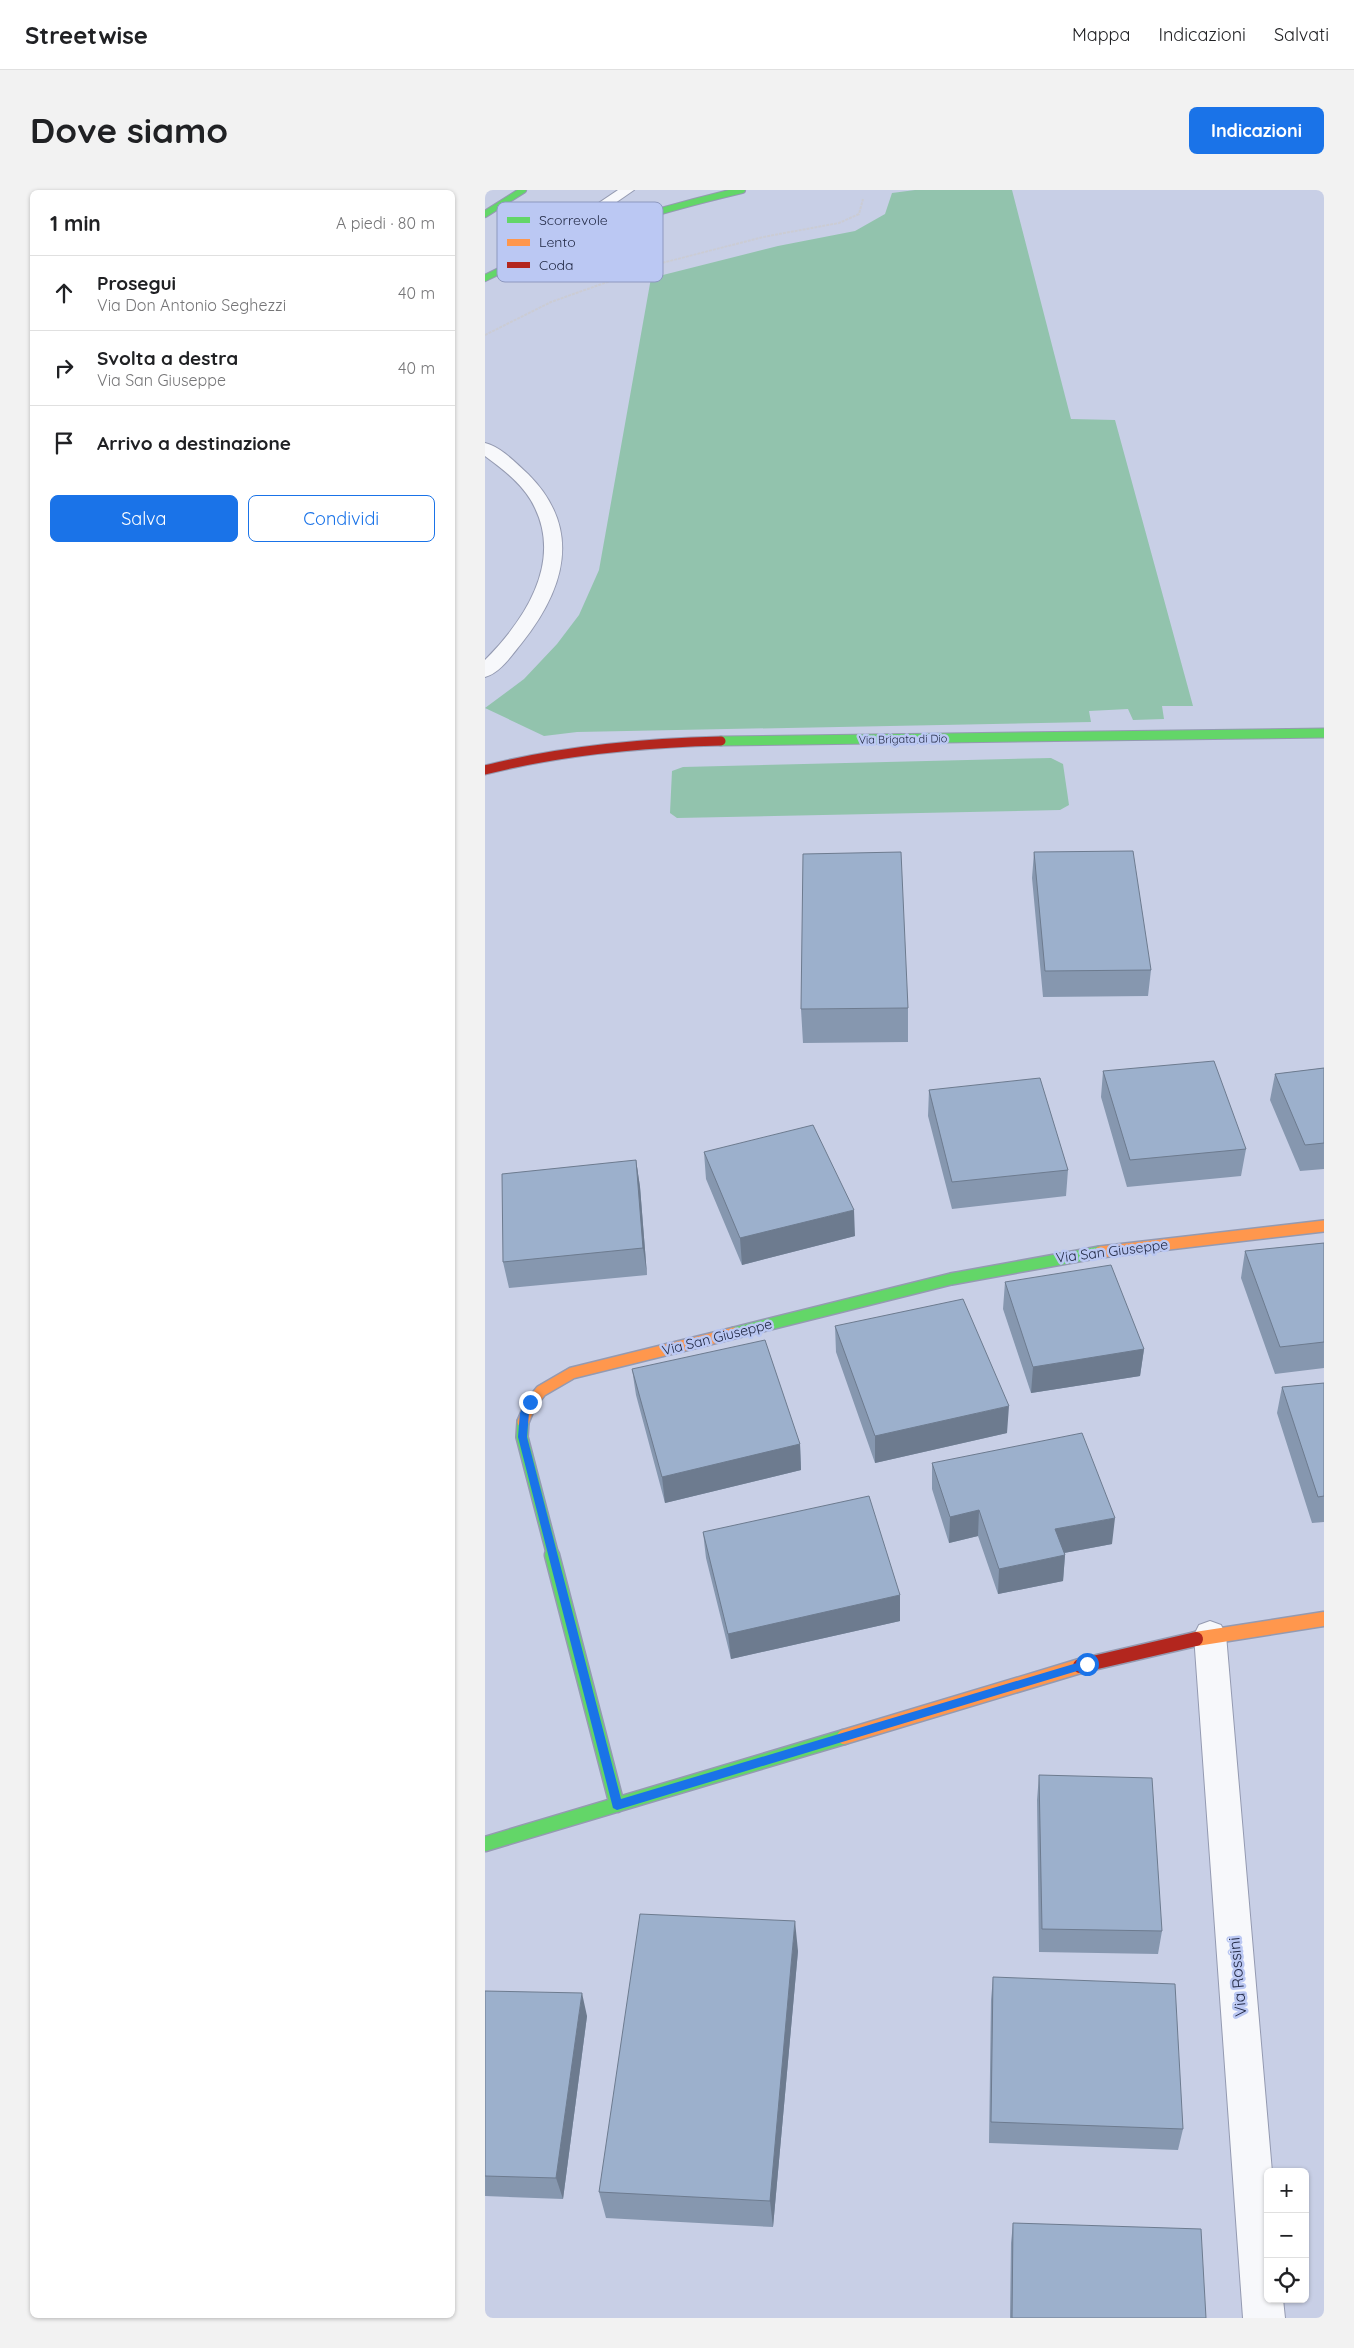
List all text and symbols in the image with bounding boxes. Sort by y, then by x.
text: Streetwise [25,20,148,50]
text: Mappa [1072,23,1130,46]
text: Indicazioni [1158,23,1246,46]
text: Salvati [1274,23,1329,46]
button: Indicazioni [1189,107,1324,154]
text: Dove siamo [30,108,228,152]
legend [497,202,663,282]
text: 1 min [50,210,101,236]
text: Scorrevole [539,211,608,229]
text: A piedi · 80 m [336,213,435,233]
text: Lento [539,233,576,251]
text: Coda [539,256,574,274]
text: Prosegui [97,271,176,295]
icon: ahead [50,279,78,307]
text: 40 m [398,283,435,303]
text: Via Don Antonio Seghezzi [97,295,286,315]
text: Svolta a destra [97,346,238,370]
icon: right [50,354,78,382]
text: 40 m [398,358,435,378]
text: Via San Giuseppe [97,370,226,390]
icon: arrive [50,429,78,457]
text: Arrivo a destinazione [97,431,291,455]
button: Salva [50,495,238,542]
button: Condividi [248,495,435,542]
street label: Via Brigata di Dio [858,731,948,747]
street label: Via San Giuseppe [1055,1235,1169,1267]
street label: Via San Giuseppe [660,1315,774,1359]
route end [519,1391,542,1414]
route start [1076,1653,1099,1676]
street label: Via Rossini [1224,1937,1250,2017]
map controls [1264,2168,1309,2303]
button: + [1264,2168,1309,2213]
button: − [1264,2213,1309,2258]
button: locate [1264,2258,1309,2303]

